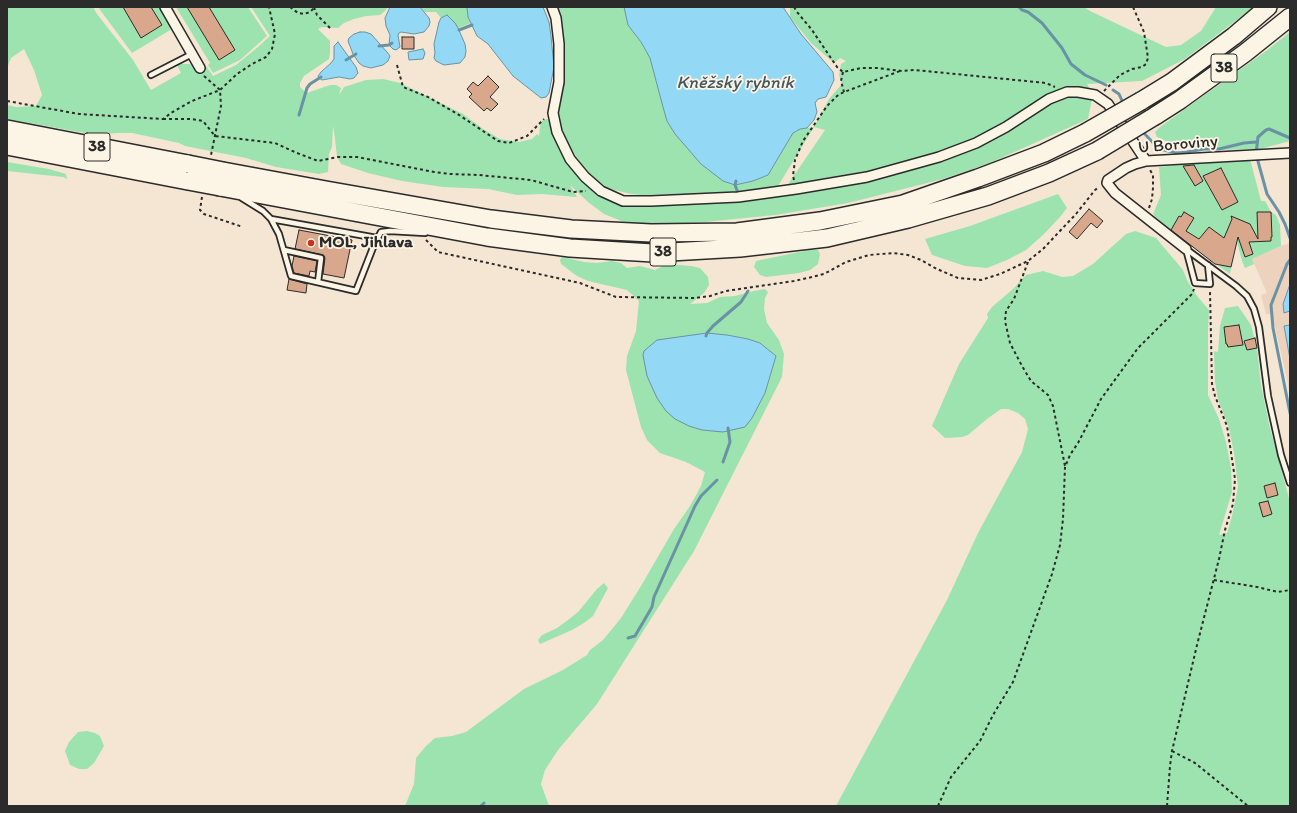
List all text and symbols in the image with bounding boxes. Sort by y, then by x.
road number: 38 [1211,54,1237,82]
water label: Kněžský rybník [676,72,794,94]
street label: U Boroviny [1137,131,1219,159]
road number: 38 [84,133,110,161]
place label: MOL, Jihlava [319,233,413,253]
marker: MOL, Jihlava [306,238,316,248]
road number: 38 [650,238,676,266]

